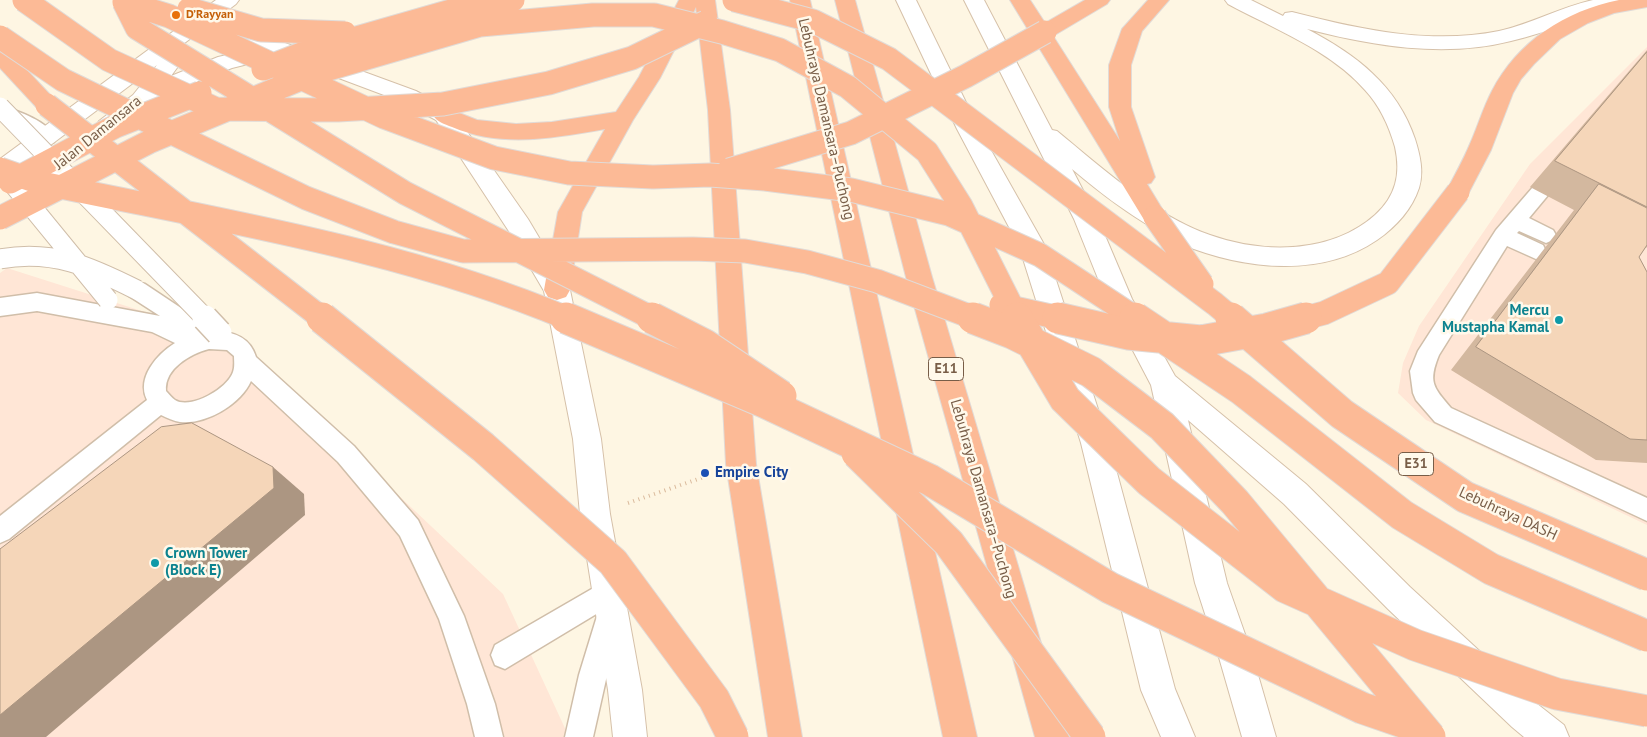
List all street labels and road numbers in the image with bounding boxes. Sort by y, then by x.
street label: Lebuhraya Damansara–Puchong [794,16,858,222]
street label: Jalan Damansara [51,92,145,174]
road number: E11 [928,358,964,380]
street label: Lebuhraya Damansara–Puchong [946,397,1020,601]
road number: E31 [1398,452,1434,476]
street label: Lebuhraya DASH [1456,483,1560,545]

